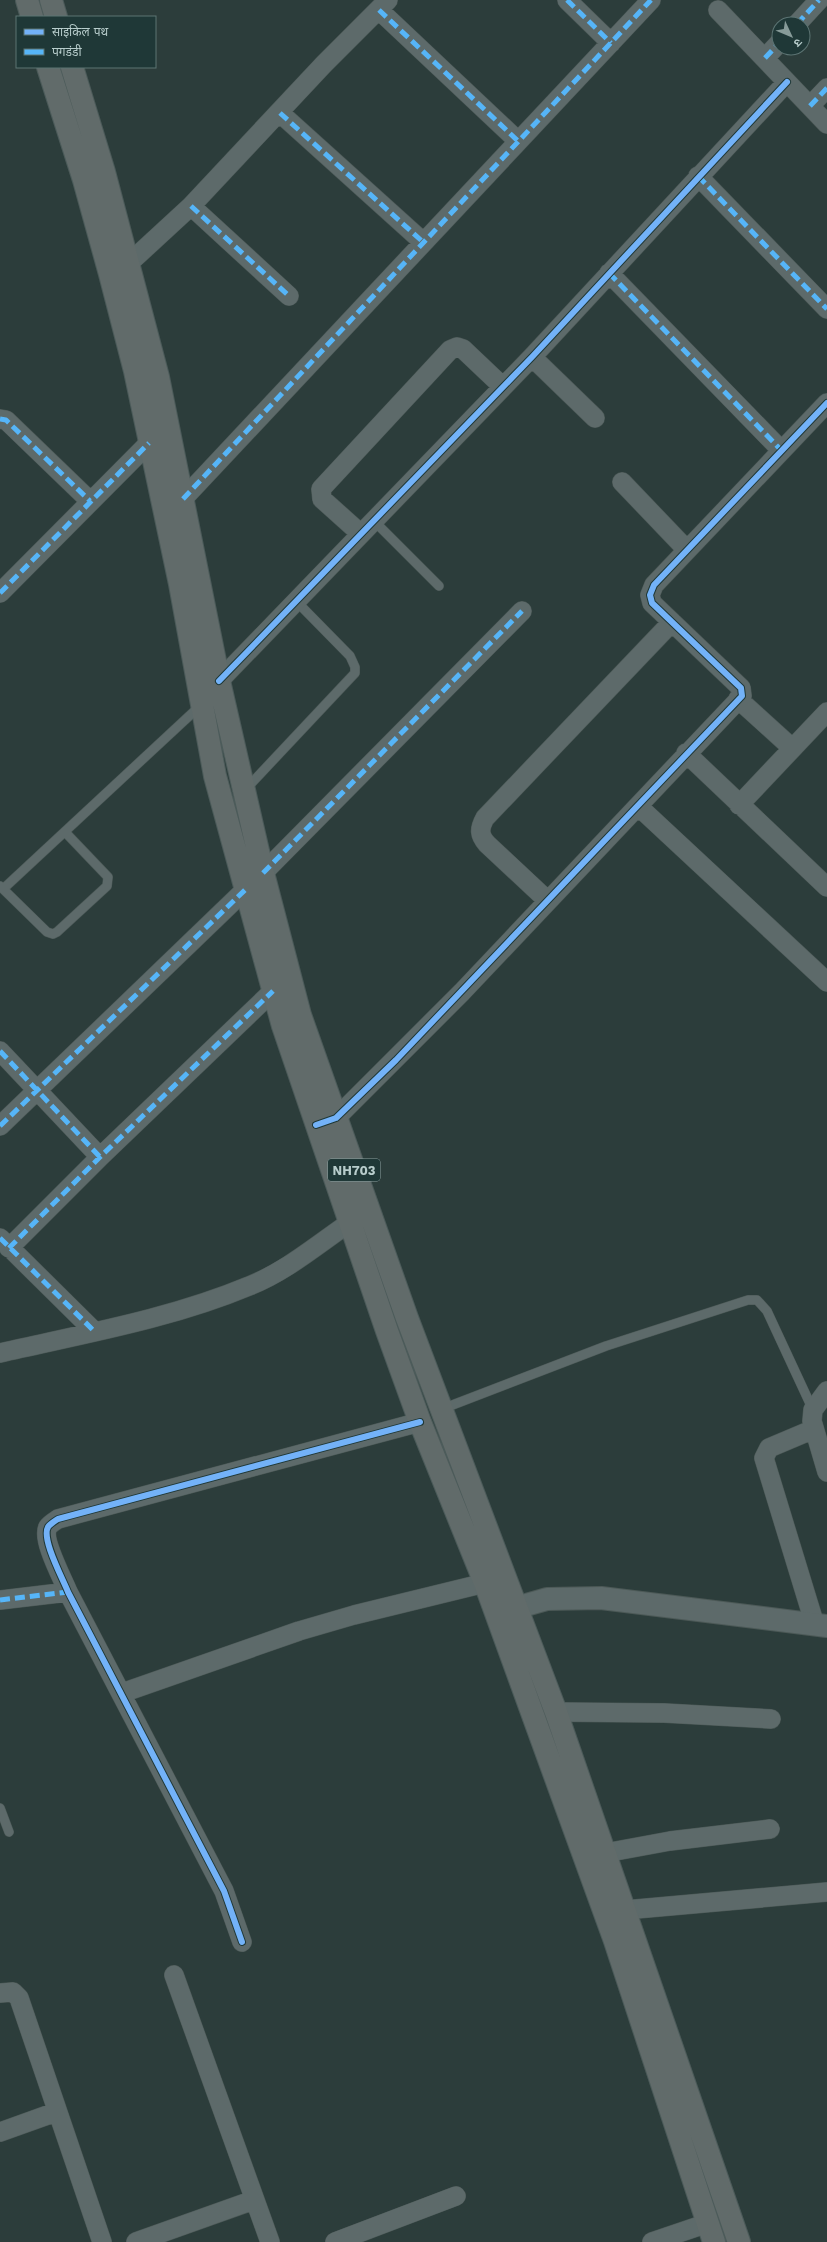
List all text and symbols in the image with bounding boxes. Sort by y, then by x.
legend [16,16,156,68]
north arrow [771,16,811,56]
text: साइकिल पथ [52,24,108,39]
text: उ [791,36,805,50]
text: पगडंडी [52,44,82,59]
road number: NH703 [328,1159,380,1181]

